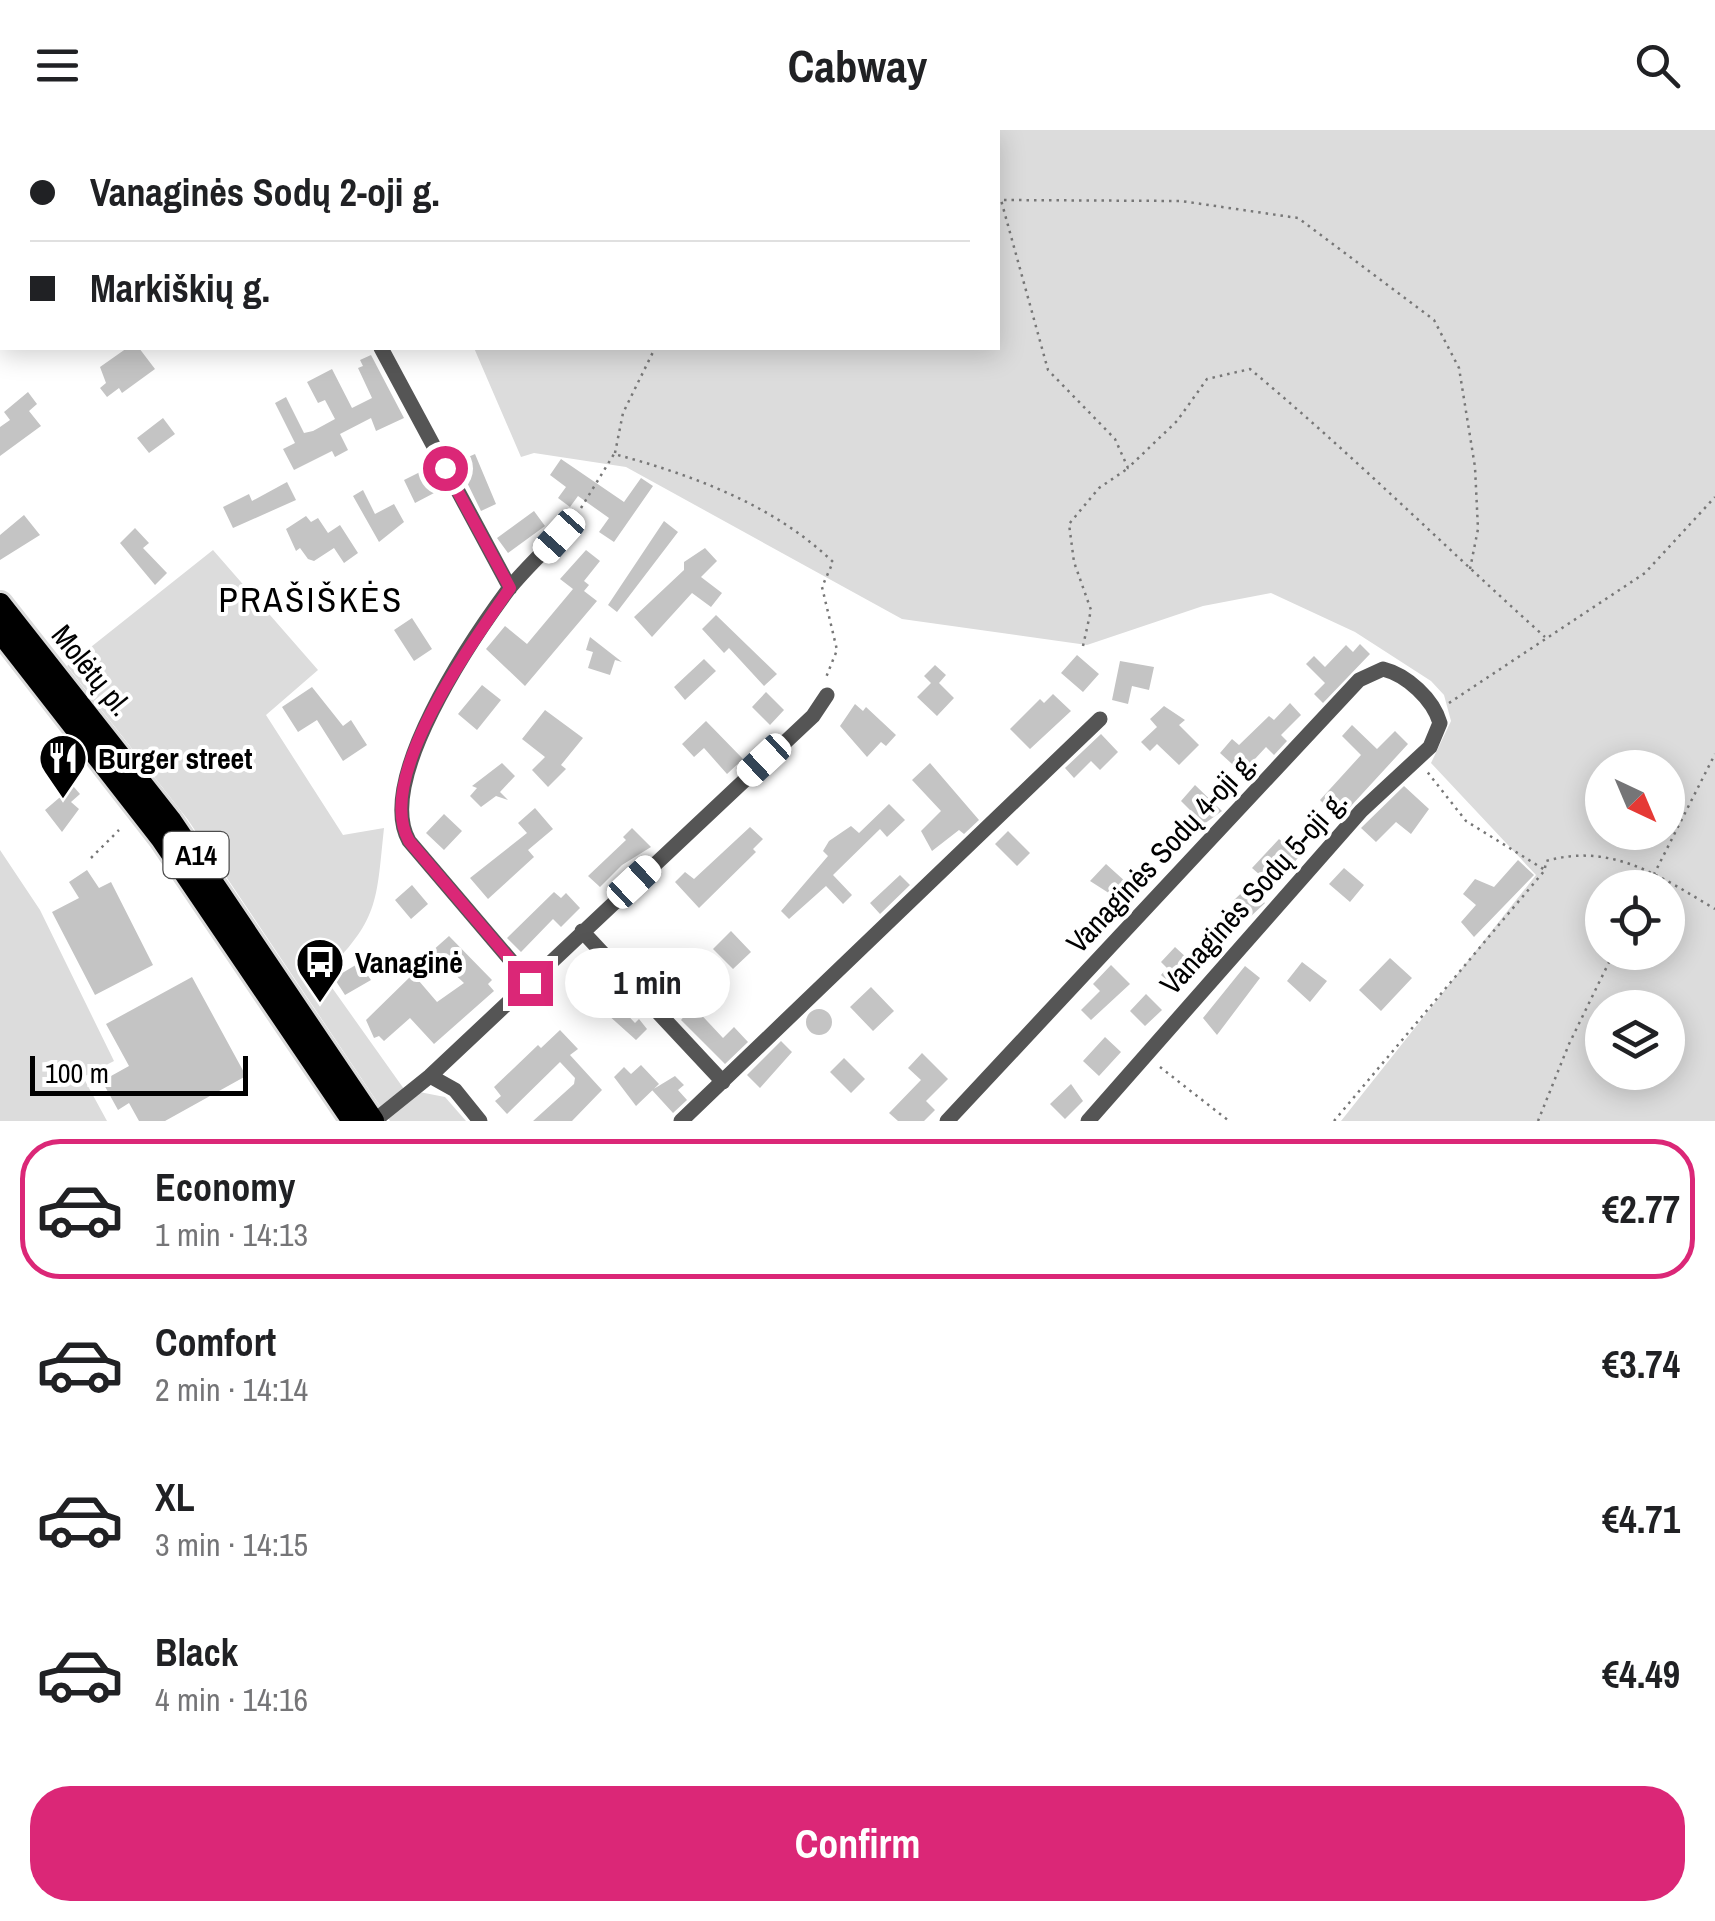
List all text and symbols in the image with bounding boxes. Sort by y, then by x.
text: Cabway [788,35,927,96]
icon: menu [30,38,85,93]
icon: search [1630,38,1685,93]
text: Vanaginės Sodų 2-oji g. [90,167,440,218]
text: Markiškių g. [90,263,270,314]
route start [423,446,468,491]
car [528,504,590,568]
district label: PRAŠIŠKĖS [218,576,404,623]
street label: Molėtų pl. [43,616,141,724]
car [732,729,796,791]
restaurant icon: Burger street [37,732,89,800]
place label: Burger street [98,738,252,778]
street label: Vanaginės Sodų 4-oji g. [1057,742,1265,962]
north arrow [1585,750,1685,850]
map controls [1585,750,1685,1090]
street label: Vanaginės Sodų 5-oji g. [1150,781,1356,1003]
road number: A14 [164,832,228,878]
car [602,851,666,913]
button: locate [1585,870,1685,970]
bus stop icon: Vanaginė [294,936,346,1004]
place label: Vanaginė [355,942,463,982]
callout: 1 min [565,948,730,1018]
route end [508,961,553,1006]
text: 1 min [613,961,682,1004]
button: layers [1585,990,1685,1090]
scale bar [30,1051,248,1096]
text: 100 m [45,1054,109,1092]
text: Economy [155,1162,295,1213]
icon: car [35,1164,125,1254]
text: €2.77 [1602,1184,1680,1235]
text: 1 min · 14:13 [155,1213,308,1256]
text: Comfort [155,1317,276,1368]
icon: car [35,1319,125,1409]
text: €3.74 [1602,1339,1680,1390]
text: 2 min · 14:14 [155,1368,308,1411]
text: XL [155,1472,195,1523]
icon: car [35,1474,125,1564]
text: €4.71 [1602,1494,1680,1545]
text: 3 min · 14:15 [155,1523,308,1566]
text: Black [155,1627,238,1678]
icon: car [35,1629,125,1719]
text: €4.49 [1602,1649,1680,1700]
text: 4 min · 14:16 [155,1678,308,1721]
button: Confirm [30,1786,1685,1901]

